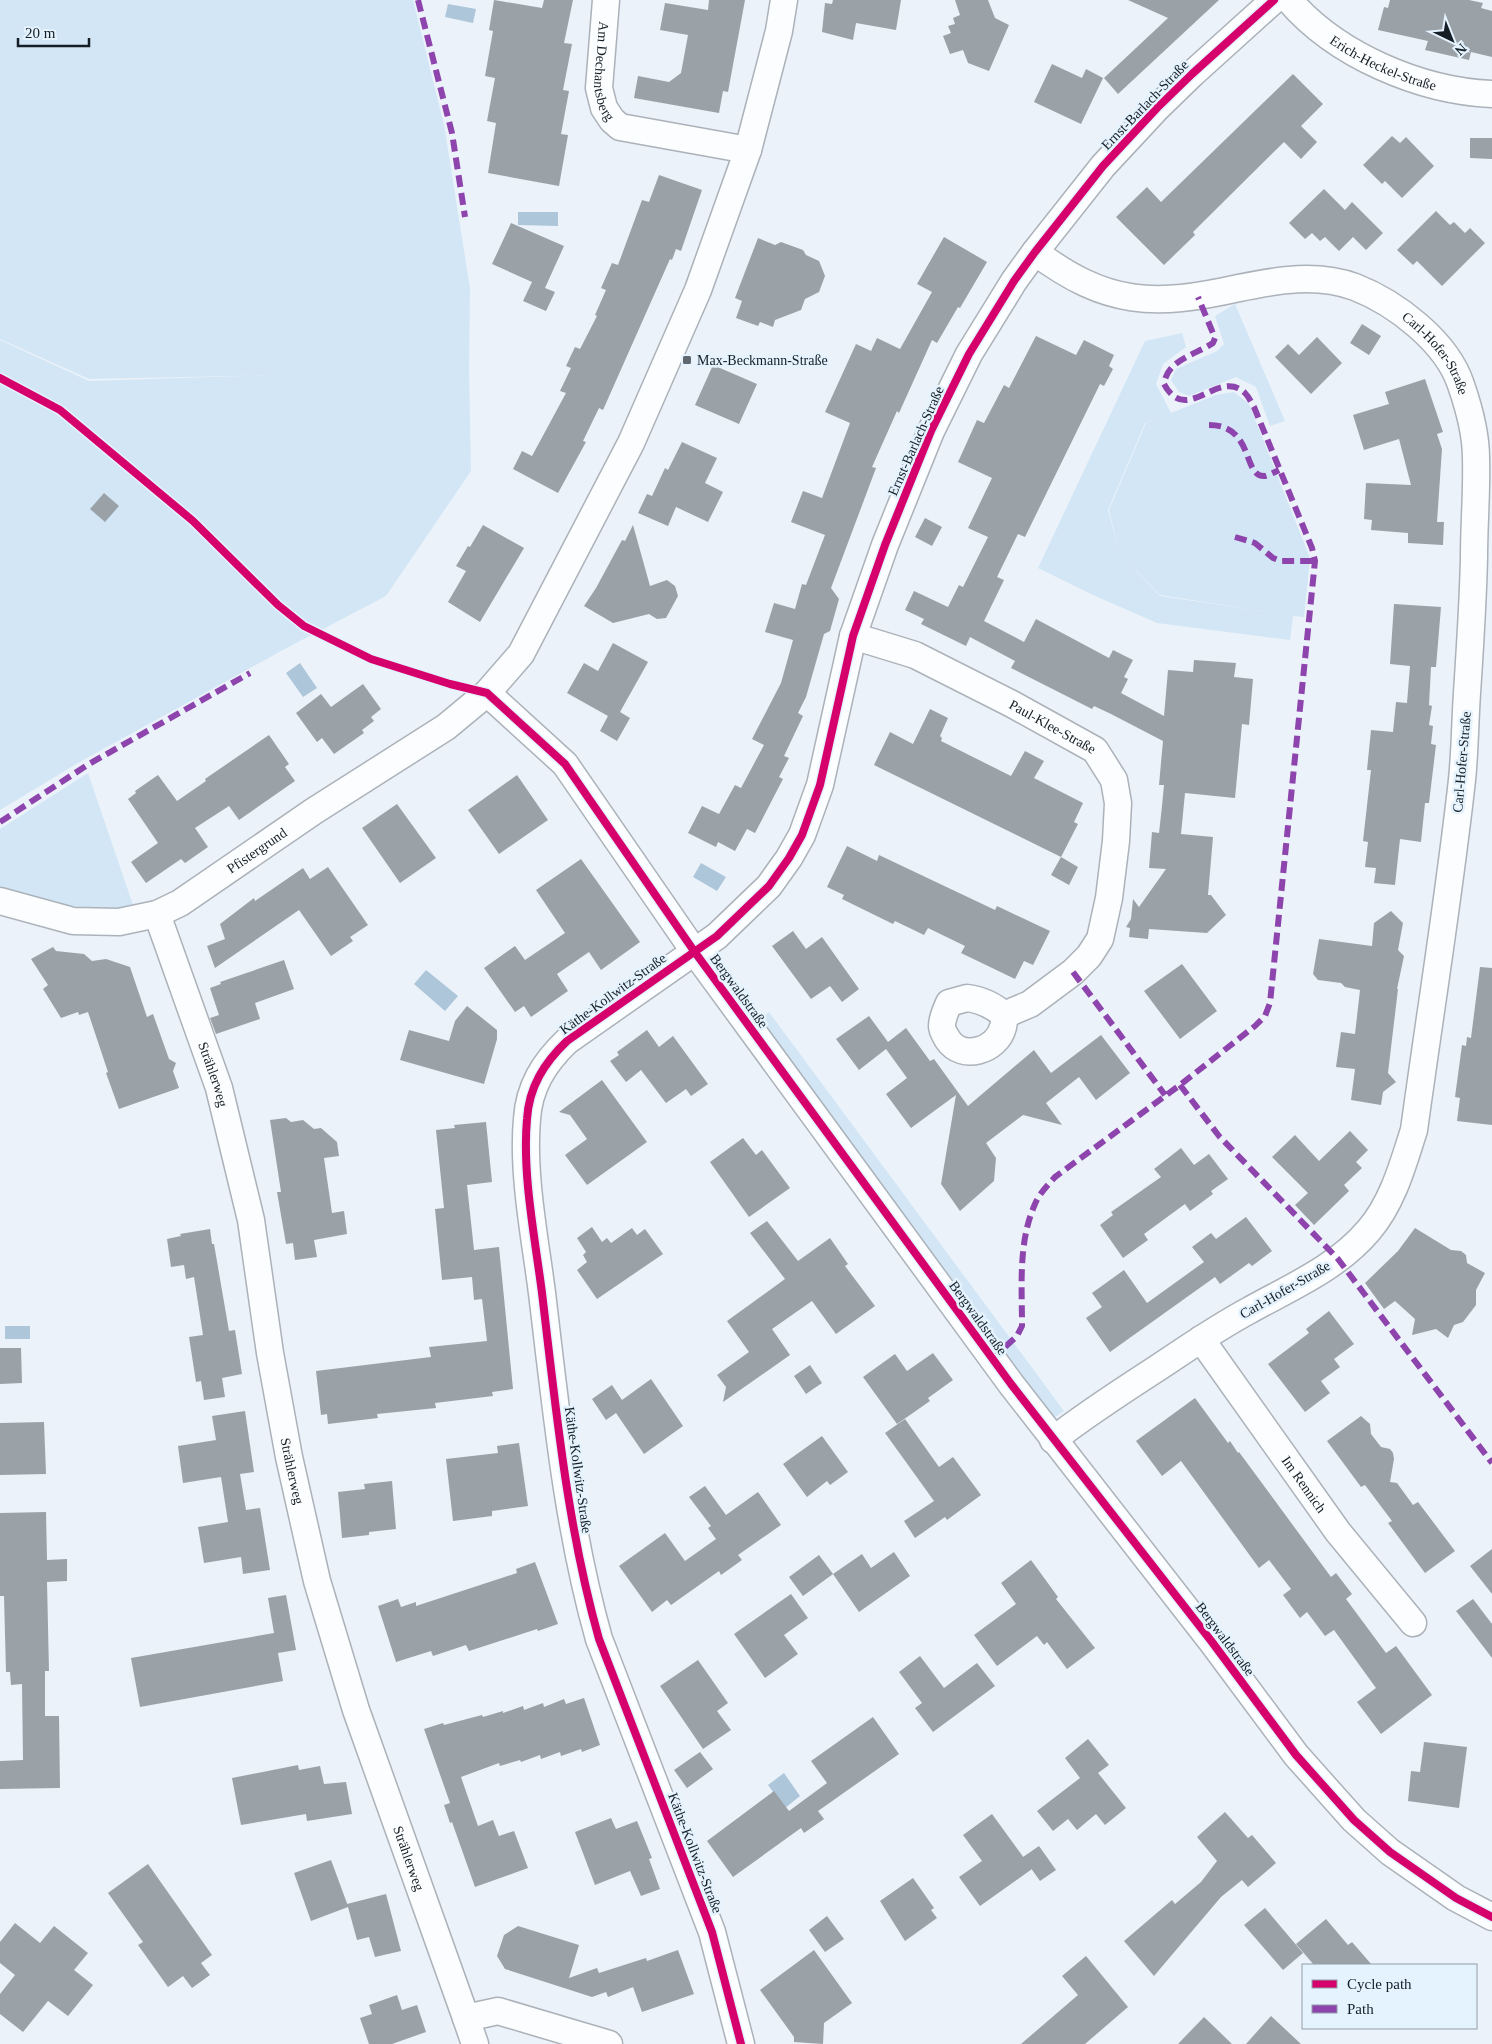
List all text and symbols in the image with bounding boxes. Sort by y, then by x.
scale bar [18,15,89,47]
north arrow [1427,15,1477,65]
street label: Am Dechantsberg [591,21,618,124]
text: 20 m [25,25,56,41]
street label: Erich-Heckel-Straße [1327,32,1438,93]
text: N [1452,40,1469,58]
street label: Ernst-Barlach-Straße [1099,57,1191,153]
street label: Carl-Hofer-Straße [1399,309,1471,396]
place label: Max-Beckmann-Straße [697,353,828,368]
marker: Max-Beckmann-Straße [681,354,693,366]
street label: Ernst-Barlach-Straße [885,384,947,498]
street label: Paul-Klee-Straße [1007,697,1098,756]
street label: Carl-Hofer-Straße [1450,711,1474,813]
street label: Pfistergrund [224,825,289,876]
street label: Käthe-Kollwitz-Straße [557,950,669,1038]
street label: Bergwaldstraße [707,951,771,1031]
street label: Strählerweg [196,1040,231,1108]
street label: Carl-Hofer-Straße [1237,1258,1333,1322]
street label: Bergwaldstraße [946,1278,1010,1358]
street label: Käthe-Kollwitz-Straße [562,1406,594,1534]
street label: Strählerweg [278,1437,307,1506]
street label: Im Rennich [1279,1453,1329,1515]
street label: Bergwaldstraße [1193,1600,1257,1678]
street label: Käthe-Kollwitz-Straße [665,1791,725,1915]
street label: Strählerweg [391,1824,427,1893]
legend [1302,1964,1477,2029]
text: Cycle path [1347,1976,1412,1992]
text: Path [1347,2001,1374,2017]

